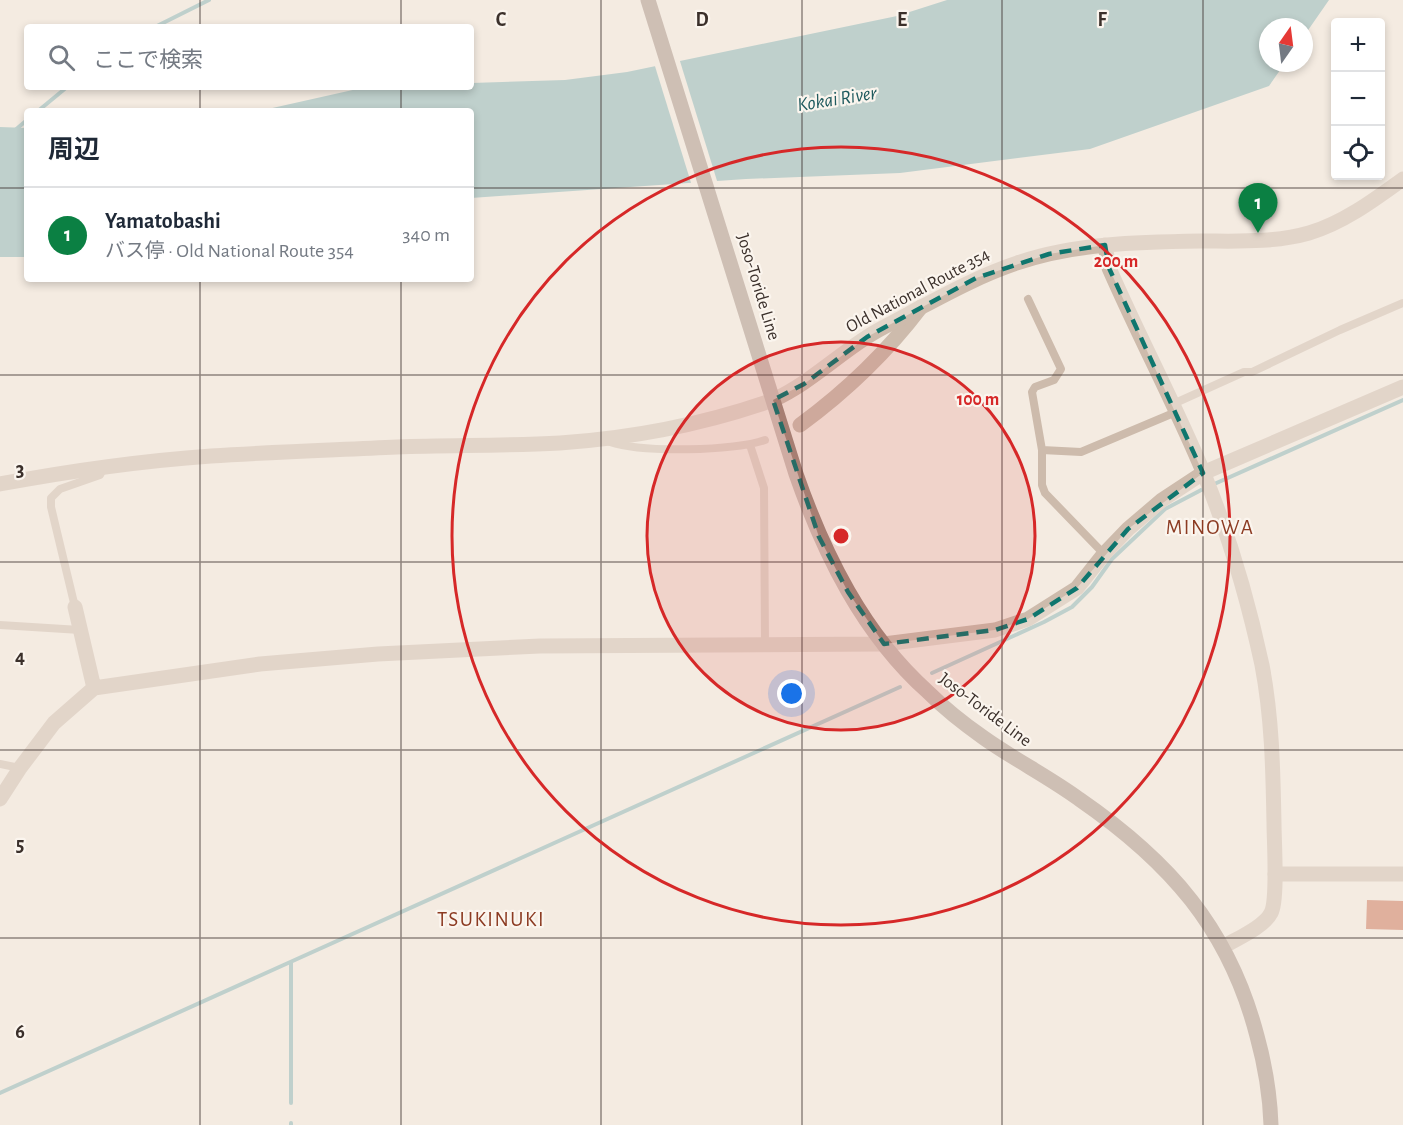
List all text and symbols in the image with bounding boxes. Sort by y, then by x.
text: C [496,10,507,30]
text: D [695,10,709,30]
text: E [897,10,907,30]
text: F [1097,10,1107,30]
north arrow [1259,18,1313,72]
map controls [1331,18,1385,180]
button: + [1331,18,1385,72]
search box [24,24,474,90]
icon: search [45,41,78,74]
text: ここで検索 [93,49,203,71]
button: − [1331,72,1385,126]
water label: Kokai River [796,83,879,115]
button: locate [1331,126,1385,180]
text: 周辺 [48,137,100,163]
pin: 1 [1238,184,1278,233]
text: Yamatobashi [105,210,221,232]
text: 1 [64,225,71,245]
text: 340 m [402,225,450,245]
street label: Joso-Toride Line [733,232,783,342]
text: バス停 · Old National Route 354 [105,241,354,261]
street label: Old National Route 354 [843,245,993,336]
text: 200 m [1094,253,1138,271]
text: 100 m [957,391,999,409]
text: 3 [16,460,24,480]
district label: MINOWA [1166,517,1254,538]
centre of rings [831,526,851,546]
text: 4 [15,647,25,667]
street label: Joso-Toride Line [936,670,1034,750]
your location [777,679,806,708]
text: 5 [16,835,24,855]
district label: TSUKINUKI [437,909,545,930]
text: 6 [15,1022,25,1042]

